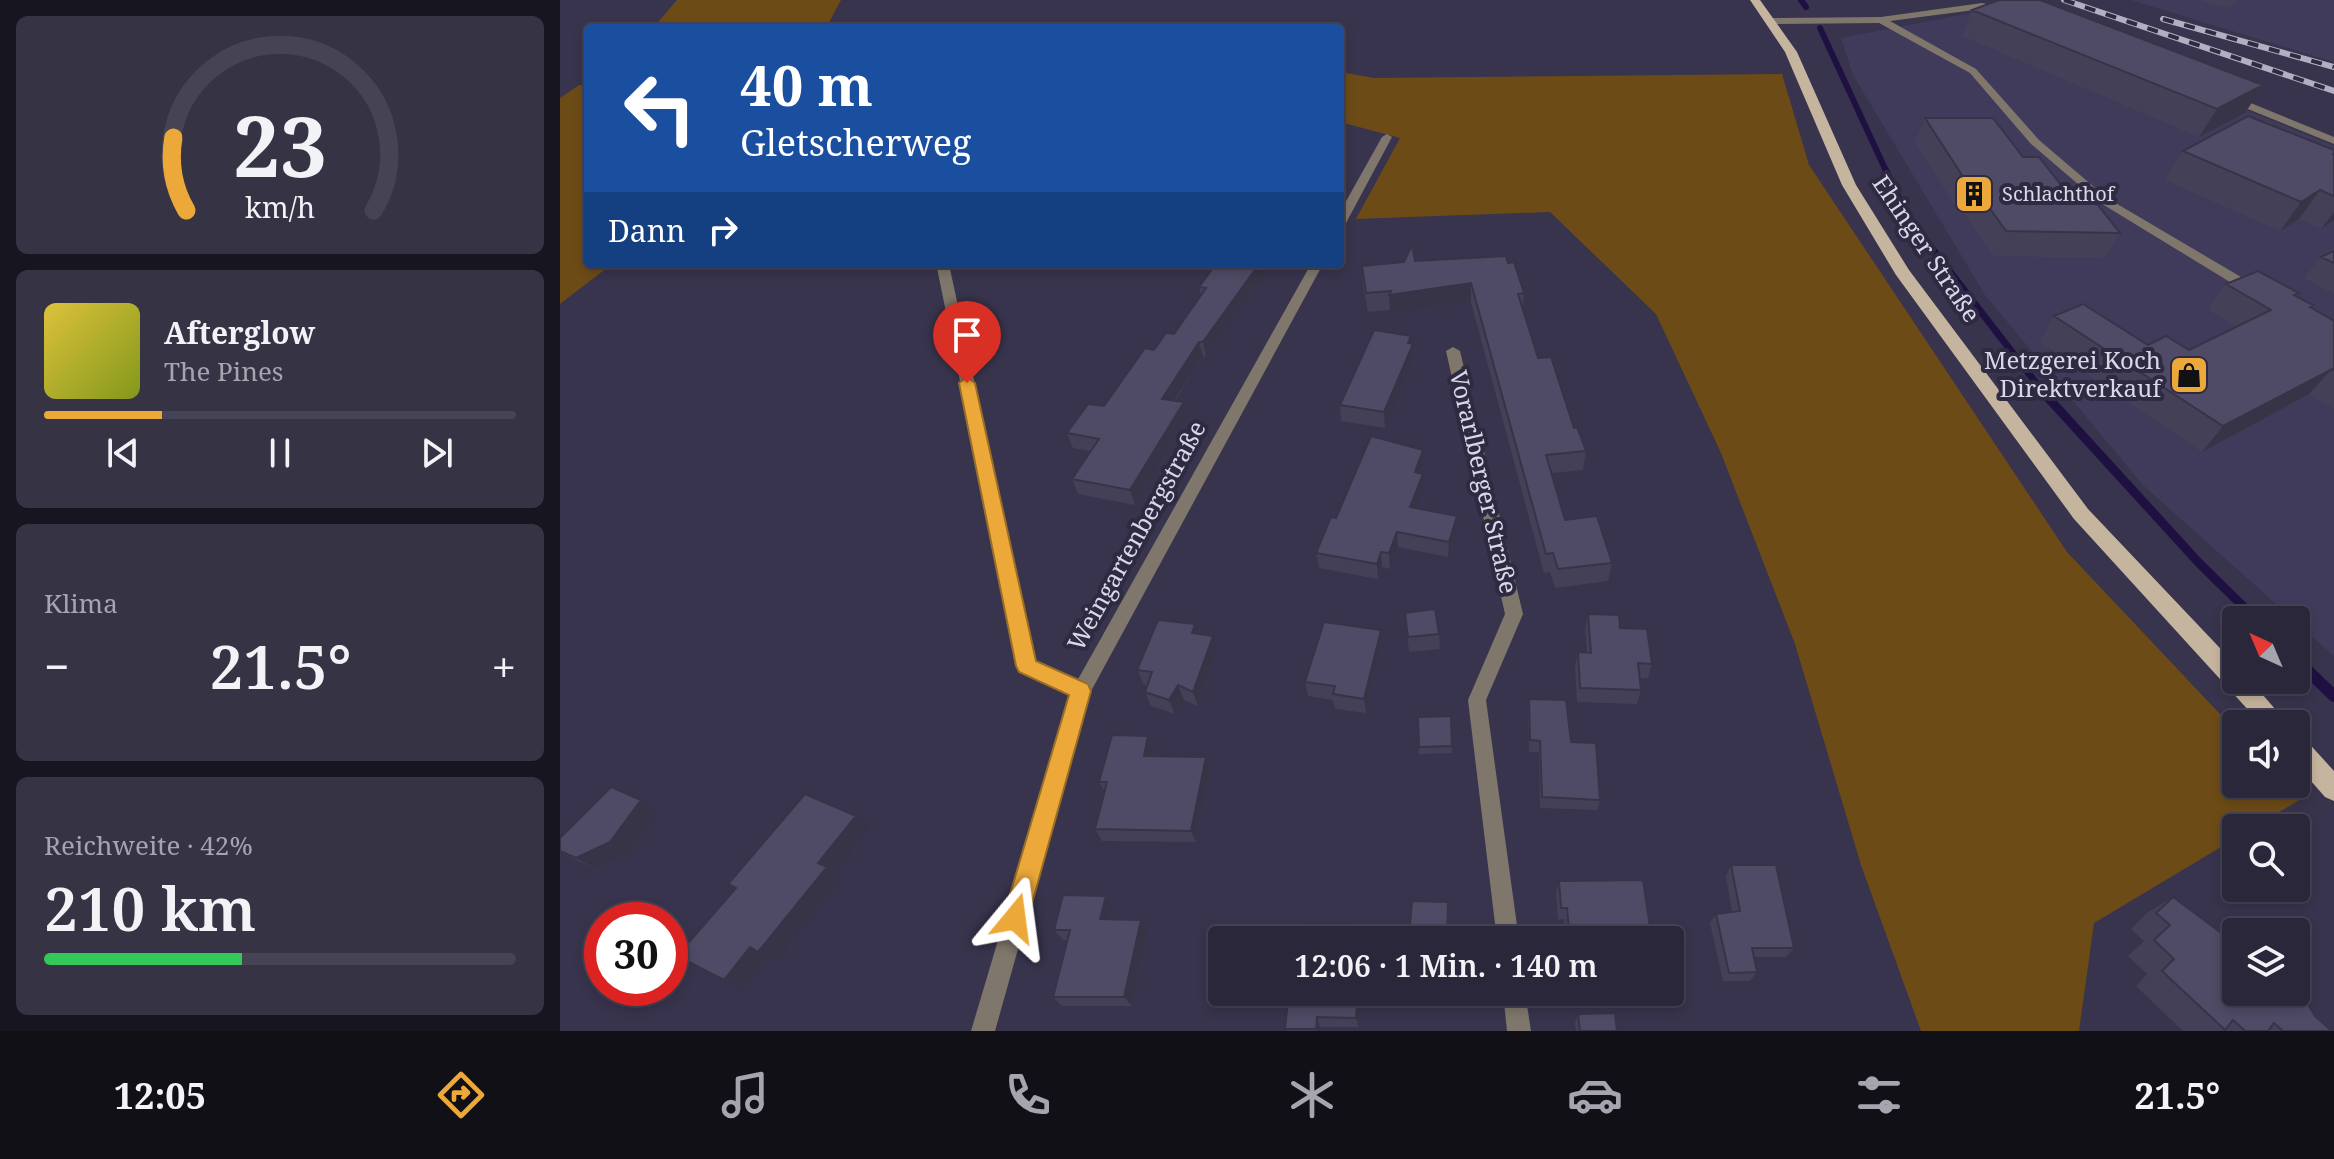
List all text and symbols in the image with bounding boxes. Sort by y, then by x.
text: 40 m [740,46,873,122]
icon: left [608,56,712,160]
text: 23 [233,87,327,200]
text: Gletscherweg [740,118,971,167]
street label: Ehinger Straße [1866,168,1989,328]
building icon: Schlachthof [1953,173,1995,215]
place label: Schlachthof [2002,180,2116,207]
text: km/h [245,187,315,226]
icon: right [701,208,745,252]
text: Dann [608,210,685,251]
pin [933,301,1001,383]
text: Afterglow [164,312,315,353]
icon: arrive [945,313,989,357]
place label: Metzgerei Koch Direktverkauf [1984,343,2163,404]
text: The Pines [164,353,284,389]
shop icon: Metzgerei Koch Direktverkauf [2168,354,2210,396]
street label: Vorarlberger Straße [1443,367,1526,596]
street label: Weingartenbergstraße [1059,414,1213,656]
icon: previous [101,431,145,475]
icon: pause [258,431,302,475]
icon: next [415,431,459,475]
text: Klima [44,585,118,621]
north arrow [2222,606,2310,694]
map controls [2222,606,2310,1006]
text: 21.5° [209,625,351,707]
text: − [44,636,69,696]
text: + [491,636,516,696]
button: sound [2222,710,2310,798]
button: search [2222,814,2310,902]
text: Reichweite · 42% [44,827,253,863]
text: 210 km [44,867,256,949]
position arrow [973,876,1057,960]
speed limit sign: 30 [584,902,688,1006]
button: layers [2222,918,2310,1006]
text: 12:06 · 1 Min. · 140 m [1294,945,1598,986]
icon: directions [433,1067,489,1123]
icon: music [717,1067,773,1123]
icon: phone [1000,1067,1056,1123]
icon: climate [1284,1067,1340,1123]
icon: car [1567,1067,1623,1123]
icon: filters [1851,1067,1907,1123]
text: 12:05 [114,1071,206,1120]
text: 21.5° [2134,1071,2220,1120]

